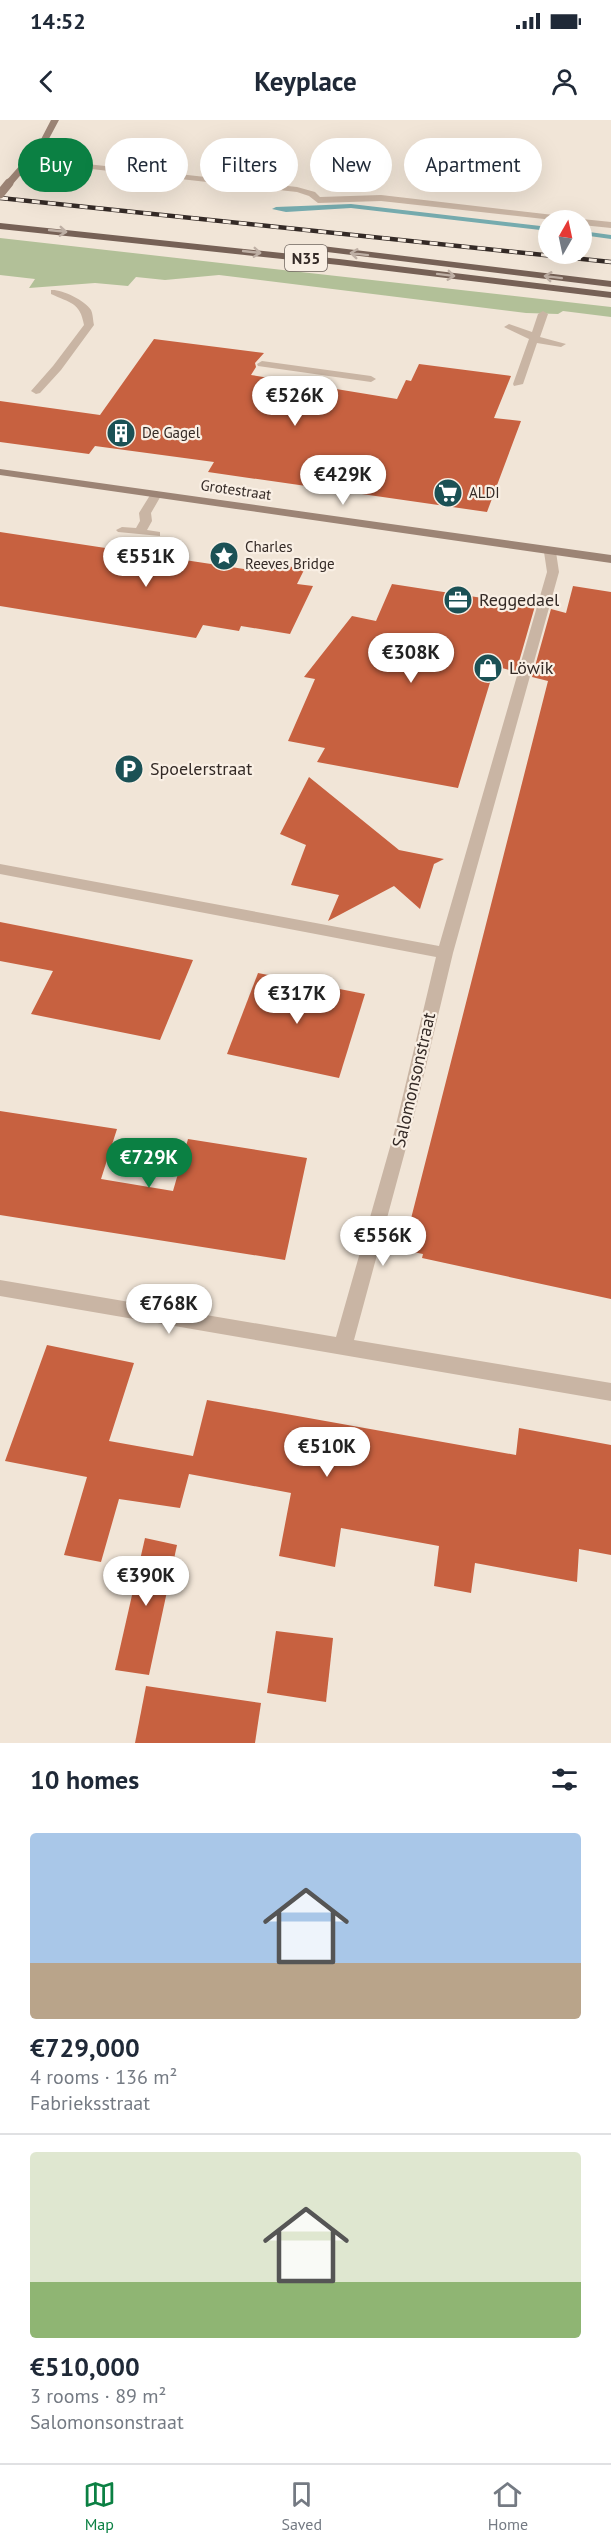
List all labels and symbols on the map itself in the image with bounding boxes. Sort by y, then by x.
north arrow [538,210,592,264]
one-way arrow [48,226,68,237]
road number: N35 [285,245,327,271]
one-way arrow [242,247,262,258]
one-way arrow [350,248,370,259]
one-way arrow [435,269,455,280]
one-way arrow [544,271,563,282]
pin: €526K [253,376,337,427]
building icon: De Gagel [105,417,137,449]
place label: De Gagel [142,423,201,442]
pin: €429K [301,455,385,506]
street label: Grotestraat [199,475,273,504]
supermarket icon: ALDI [432,477,464,509]
place label: ALDI [469,483,500,502]
pin: €551K [104,537,188,588]
place label: Charles Reeves Bridge [245,537,335,573]
place icon: Charles Reeves Bridge [208,540,240,572]
office icon: Reggedael [442,584,474,616]
place label: Reggedael [479,588,560,611]
pin: €308K [369,633,453,684]
shop icon: Löwik [472,652,504,684]
place label: Löwik [509,656,554,679]
parking icon: Spoelerstraat [113,753,145,785]
place label: Spoelerstraat [150,757,252,780]
pin: €317K [255,974,339,1025]
street label: Salomonsonstraat [387,1010,440,1150]
pin: €729K [107,1138,191,1189]
pin: €556K [341,1216,425,1267]
pin: €768K [127,1284,211,1335]
pin: €510K [285,1427,369,1478]
pin: €390K [104,1556,188,1607]

